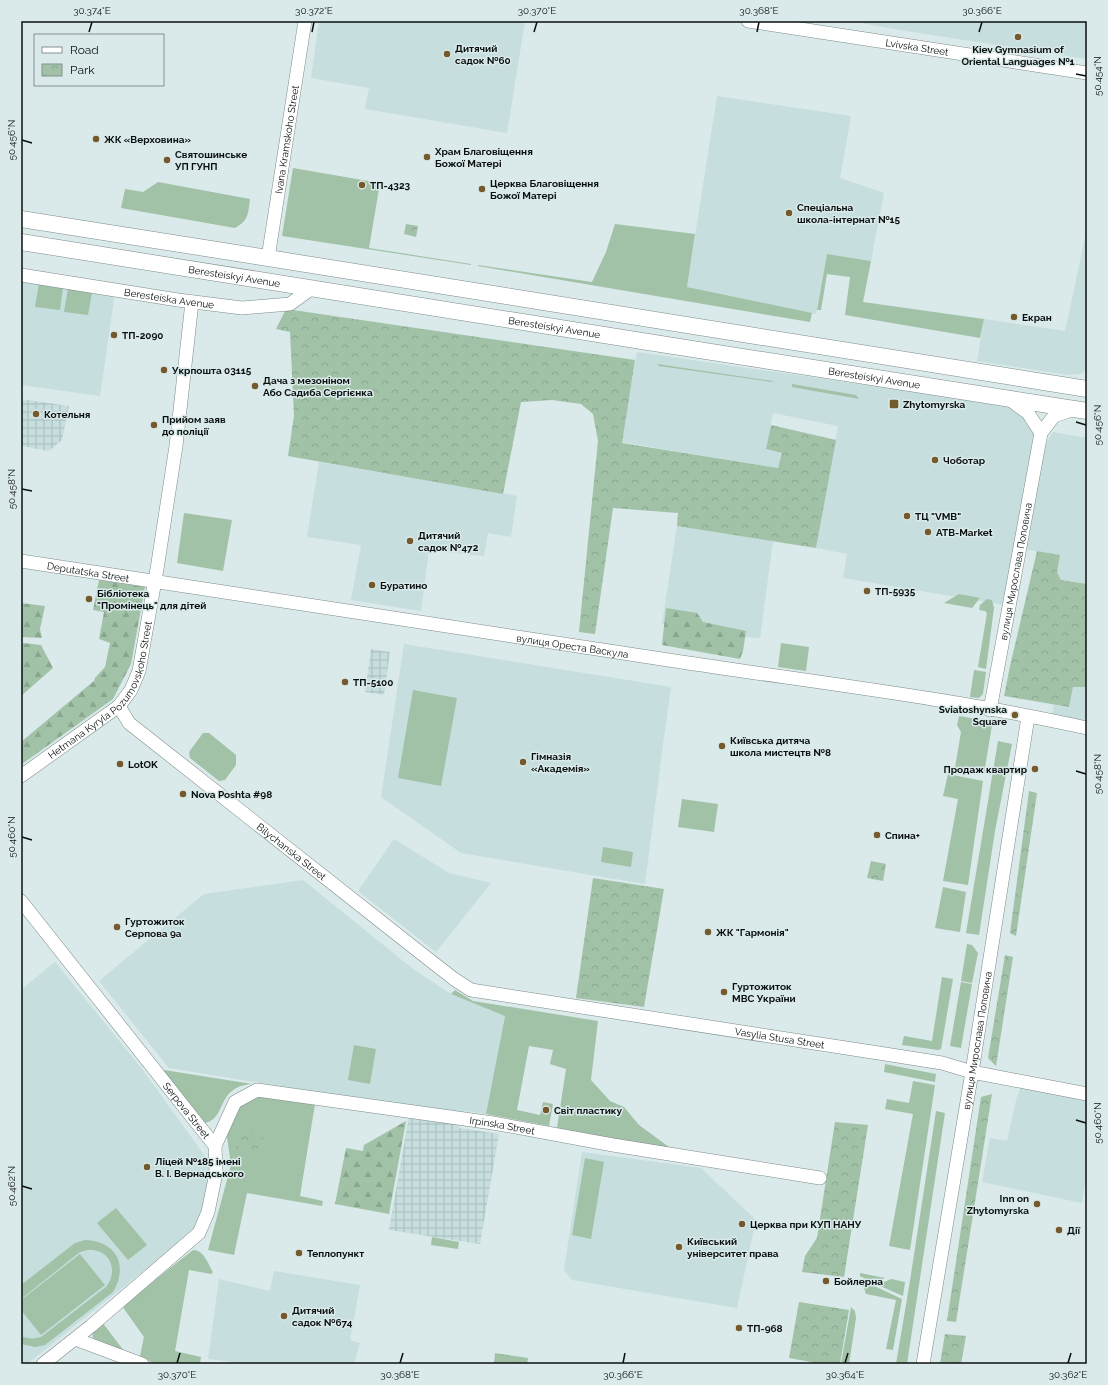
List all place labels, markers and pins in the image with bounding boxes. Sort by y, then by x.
marker: Kiev Gymnasium of Oriental Languages №1 [1013,32,1023,42]
place label: Дитячий садок №60 [455,43,511,66]
place label: Kiev Gymnasium of Oriental Languages №1 [962,44,1074,67]
marker: Дитячий садок №60 [442,49,452,59]
marker: ЖК «Верховина» [91,134,101,144]
place label: ЖК «Верховина» [104,134,191,145]
place label: Храм Благовіщення Божої Матері [434,146,533,169]
place label: Святошинське УП ГУНП [174,149,247,172]
marker: Храм Благовіщення Божої Матері [422,152,432,162]
marker: Святошинське УП ГУНП [162,155,172,165]
place label: Церква Благовіщення Божої Матері [490,178,599,201]
marker: ТП-4323 [357,180,367,190]
place label: ТП-4323 [370,180,411,191]
marker: Церква Благовіщення Божої Матері [477,184,487,194]
place label: Спеціальна школа-інтернат №15 [797,202,900,225]
marker: Спеціальна школа-інтернат №15 [784,208,794,218]
marker: Екран [1009,312,1019,322]
place label: Екран [1022,312,1052,323]
marker: ТП-2090 [109,330,119,340]
place label: ТП-2090 [122,330,163,341]
marker: Укрпошта 03115 [159,365,169,375]
place label: Укрпошта 03115 [171,365,252,376]
place label: Дача з мезоніном Або Садиба Сергієнка [263,375,373,398]
marker: Дача з мезоніном Або Садиба Сергієнка [250,381,260,391]
marker: Zhytomyrska [888,398,900,410]
place label: Zhytomyrska [903,399,966,410]
marker: Котельня [31,409,41,419]
place label: Котельня [44,409,90,420]
place label: Прийом заяв до поліції [162,414,226,437]
marker: Прийом заяв до поліції [149,420,159,430]
marker: Чоботар [930,455,940,465]
place label: Чоботар [943,455,986,466]
marker: ТЦ "VMB" [902,511,912,521]
place label: ТЦ "VMB" [915,511,961,522]
marker: ATB-Market [923,527,933,537]
place label: ATB-Market [936,527,993,538]
place label: Дитячий садок №472 [418,530,479,553]
marker: Дитячий садок №472 [405,536,415,546]
marker: Буратино [367,580,377,590]
place label: Буратино [380,580,427,591]
marker: ТП-5935 [862,586,872,596]
place label: ТП-5935 [875,586,916,597]
place label: Бібліотека "Промінець" для дітей [97,588,206,611]
marker: Бібліотека "Промінець" для дітей [84,594,94,604]
marker: ТП-5100 [340,677,350,687]
place label: ТП-5100 [353,677,393,688]
place label: Sviatoshynska Square [939,704,1007,727]
marker: Sviatoshynska Square [1010,710,1020,720]
place label: Київська дитяча школа мистецтв №8 [730,735,831,758]
marker: Київська дитяча школа мистецтв №8 [717,741,727,751]
place label: Гімназія «Академія» [531,751,590,774]
marker: Гімназія «Академія» [518,757,528,767]
marker: LotOK [115,759,125,769]
place label: LotOK [128,759,158,770]
place label: Продаж квартир [943,764,1028,775]
marker: Продаж квартир [1030,764,1040,774]
marker: Nova Poshta #98 [178,789,188,799]
place label: Nova Poshta #98 [191,789,272,800]
marker: Спина+ [872,830,882,840]
place label: Спина+ [885,830,920,841]
place label: Гуртожиток Серпова 9а [125,916,185,939]
marker: Гуртожиток Серпова 9а [112,922,122,932]
marker: ЖК "Гармонія" [703,927,713,937]
place label: ЖК "Гармонія" [716,927,789,938]
place label: Гуртожиток МВС України [732,981,796,1004]
marker: Гуртожиток МВС України [719,987,729,997]
marker: Світ пластику [541,1105,551,1115]
place label: Світ пластику [554,1105,622,1116]
place label: Ліцей №185 імені В. І. Вернадського [155,1156,244,1179]
marker: Ліцей №185 імені В. І. Вернадського [142,1162,152,1172]
place label: Inn on Zhytomyrska [967,1193,1029,1216]
marker: Inn on Zhytomyrska [1032,1199,1042,1209]
marker: Церква при КУП НАНУ [737,1219,747,1229]
place label: Церква при КУП НАНУ [750,1219,862,1230]
marker: Дії [1054,1225,1064,1235]
place label: Дії [1067,1225,1080,1236]
place label: Київський університет права [687,1236,779,1259]
marker: Київський університет права [674,1242,684,1252]
marker: Теплопункт [294,1248,304,1258]
place label: Теплопункт [307,1248,364,1259]
marker: Бойлерна [821,1276,831,1286]
place label: Бойлерна [834,1276,883,1287]
place label: Дитячий садок №674 [292,1305,353,1328]
marker: Дитячий садок №674 [279,1311,289,1321]
marker: ТП-968 [734,1323,744,1333]
place label: ТП-968 [747,1323,783,1334]

